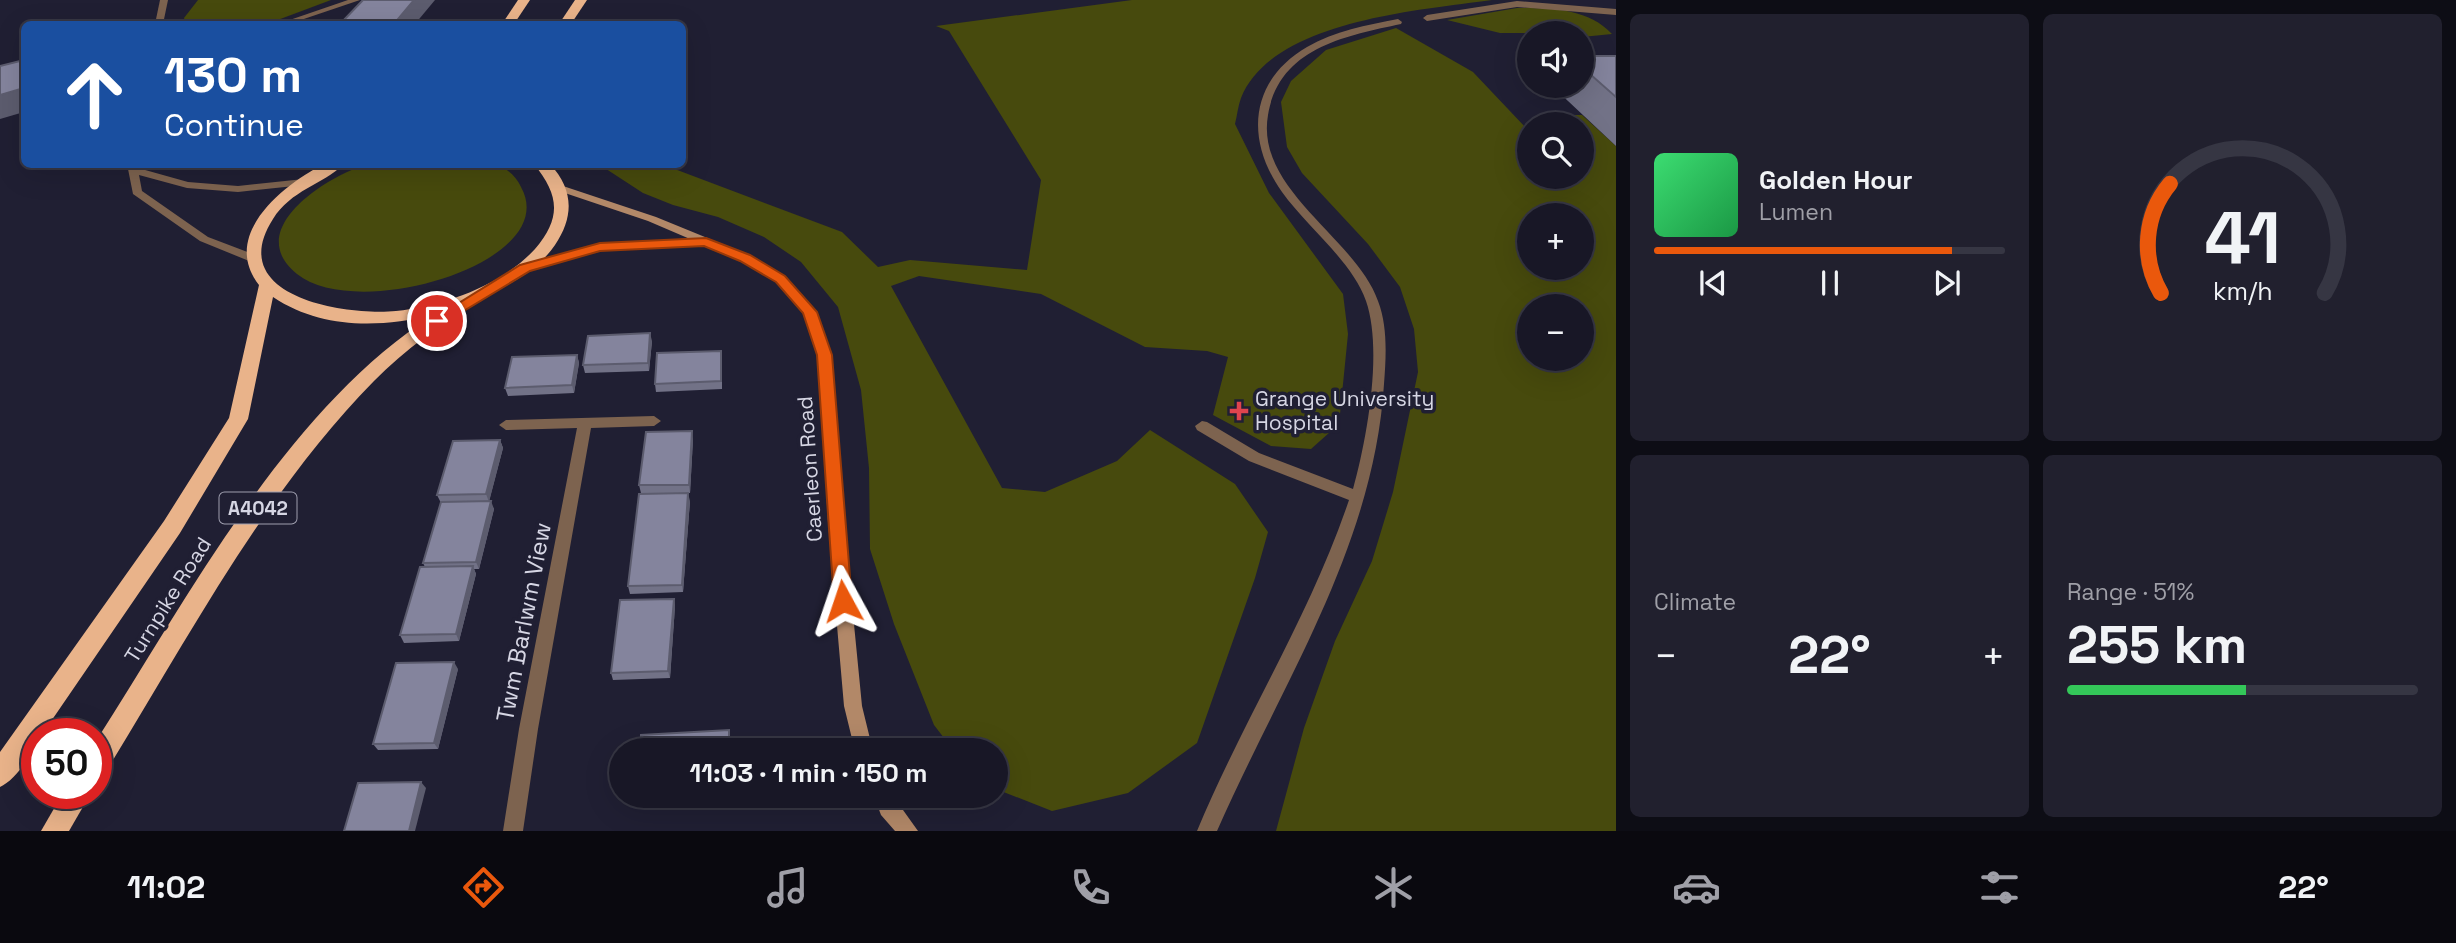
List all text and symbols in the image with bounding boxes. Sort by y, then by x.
map controls [1517,21,1594,371]
button: sound [1517,21,1594,98]
text: 130 m [164,44,302,106]
icon: ahead [49,49,140,140]
text: Continue [164,105,304,145]
button: search [1517,112,1594,189]
text: Golden Hour [1759,163,1913,197]
text: 41 [2204,192,2281,285]
text: Lumen [1759,197,1833,227]
button: + [1517,203,1594,280]
icon: previous [1694,264,1732,302]
icon: pause [1811,264,1849,302]
icon: next [1928,264,1966,302]
text: km/h [2213,275,2272,307]
pin [407,291,467,351]
button: − [1517,294,1594,371]
icon: arrive [418,302,456,340]
place label: Grange University Hospital [1255,385,1434,436]
street label: Caerleon Road [791,395,828,543]
marker: Grange University Hospital [1229,401,1249,421]
road number: A4042 [219,492,296,524]
street label: Twm Barlwm View [489,520,558,724]
street label: Turnpike Road [118,532,217,668]
position arrow [806,564,880,638]
text: Range · 51% [2067,577,2194,607]
text: Climate [1654,587,1736,617]
text: 255 km [2067,612,2247,678]
text: 22° [1788,622,1871,688]
text: − [1654,632,1678,680]
text: + [1981,632,2005,680]
speed limit sign: 50 [21,718,112,809]
text: 11:03 · 1 min · 150 m [689,756,928,790]
icon: directions [459,863,508,912]
icon: music [763,863,812,912]
icon: phone [1066,863,1115,912]
icon: climate [1369,863,1418,912]
icon: car [1672,863,1721,912]
icon: filters [1975,863,2024,912]
text: 11:02 [127,867,205,907]
text: 22° [2278,867,2329,907]

